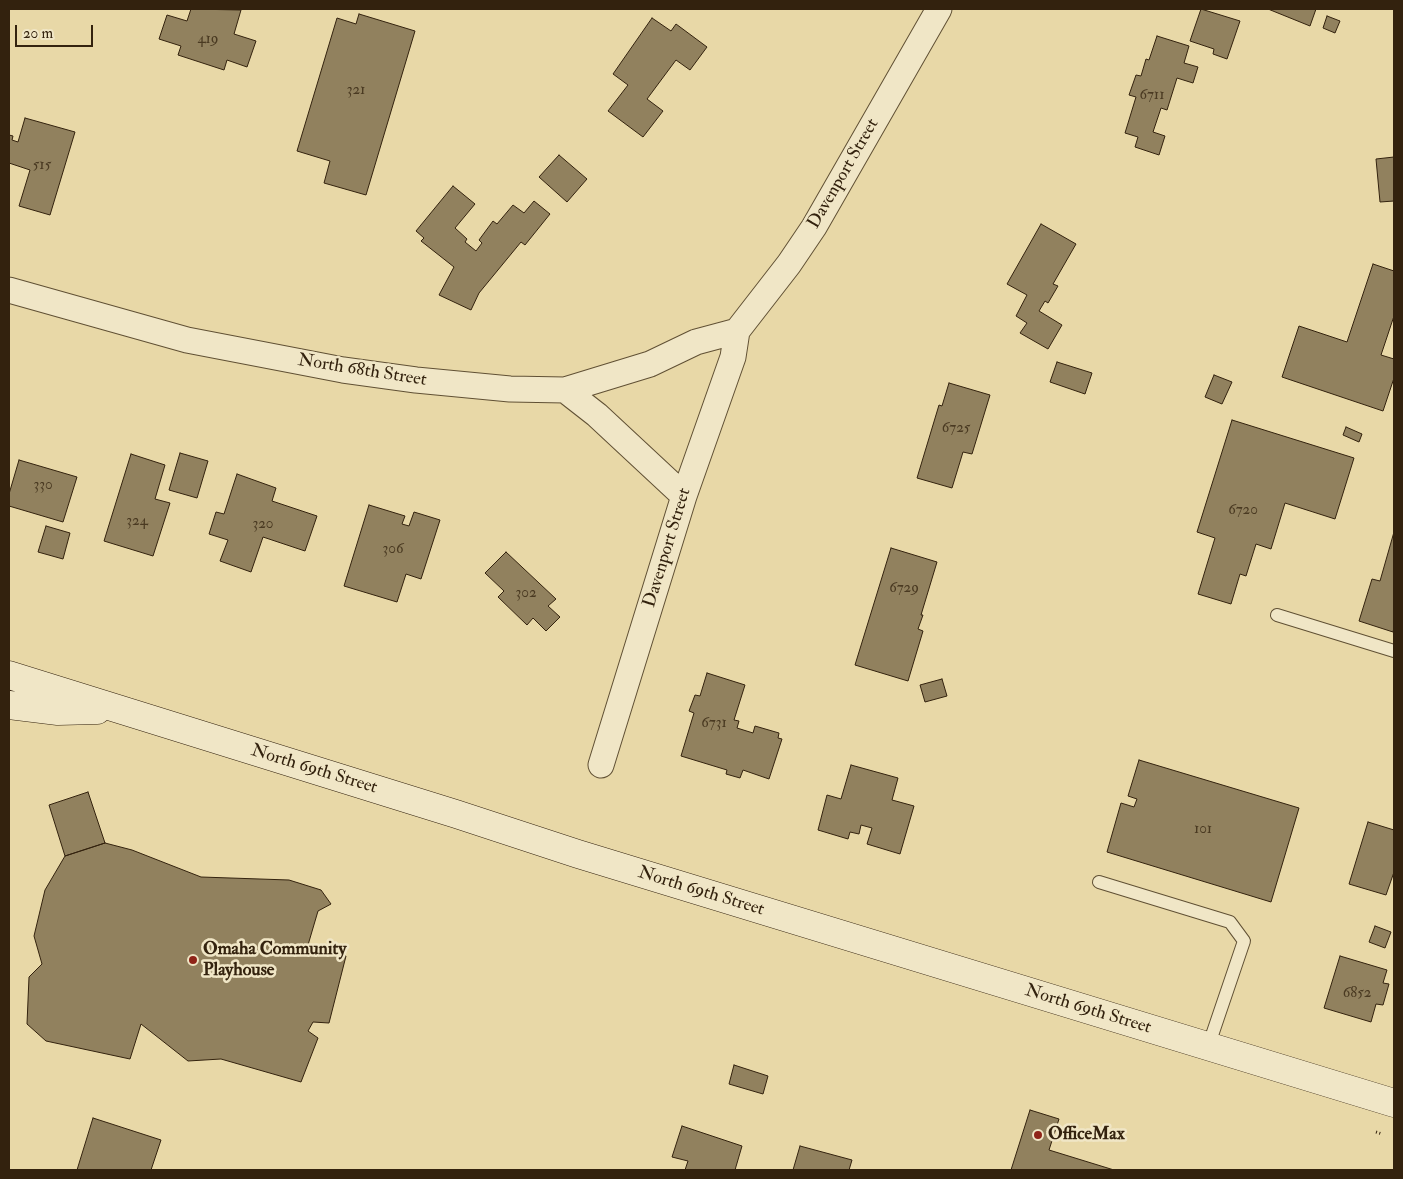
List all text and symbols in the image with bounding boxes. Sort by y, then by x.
scale bar [18,15,95,47]
text: 20 m [23,24,53,43]
house number: 419 [197,31,219,49]
house number: 321 [347,82,365,100]
house number: 6711 [1139,87,1165,105]
street label: Davenport Street [804,115,884,233]
house number: 515 [33,157,51,175]
street label: North 68th Street [296,350,428,392]
house number: 6725 [942,420,970,438]
house number: 330 [33,477,53,495]
street label: Davenport Street [640,486,696,610]
house number: 6720 [1228,502,1258,520]
house number: 324 [126,513,148,531]
house number: 320 [252,516,274,534]
house number: 306 [382,541,404,559]
house number: 6729 [889,580,919,598]
house number: 302 [515,585,537,603]
house number: 6731 [701,715,727,733]
street label: North 69th Street [248,741,380,799]
house number: 101 [1194,821,1212,839]
street label: North 69th Street [635,863,767,921]
place label: Omaha Community Playhouse [203,939,346,982]
marker: Omaha Community Playhouse [187,954,199,966]
street label: North 69th Street [1022,981,1154,1039]
house number: 6852 [1343,985,1371,1003]
place label: OfficeMax [1048,1124,1125,1146]
marker: OfficeMax [1032,1129,1044,1141]

